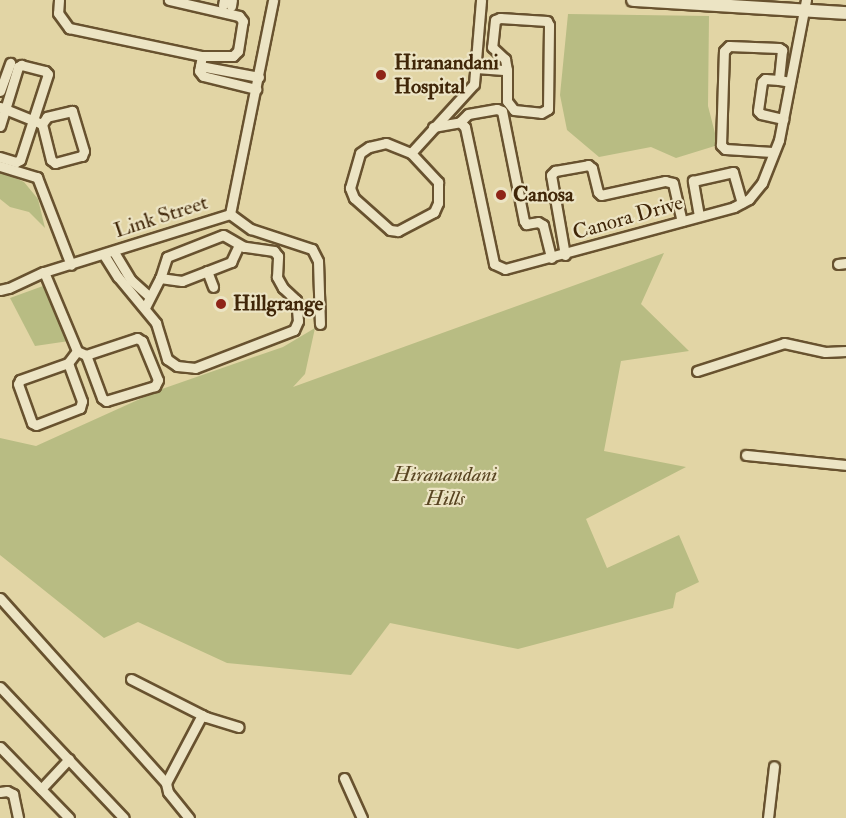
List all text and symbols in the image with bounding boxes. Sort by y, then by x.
place label: Hiranandani Hospital [394,50,499,100]
marker: Hiranandani Hospital [372,66,390,84]
place label: Canosa [513,182,574,208]
marker: Canosa [494,188,508,202]
street label: Link Street [111,190,211,244]
street label: Canora Drive [570,190,686,246]
place label: Hillgrange [233,291,323,317]
marker: Hillgrange [214,297,228,311]
park label: Hiranandani Hills [393,462,497,512]

